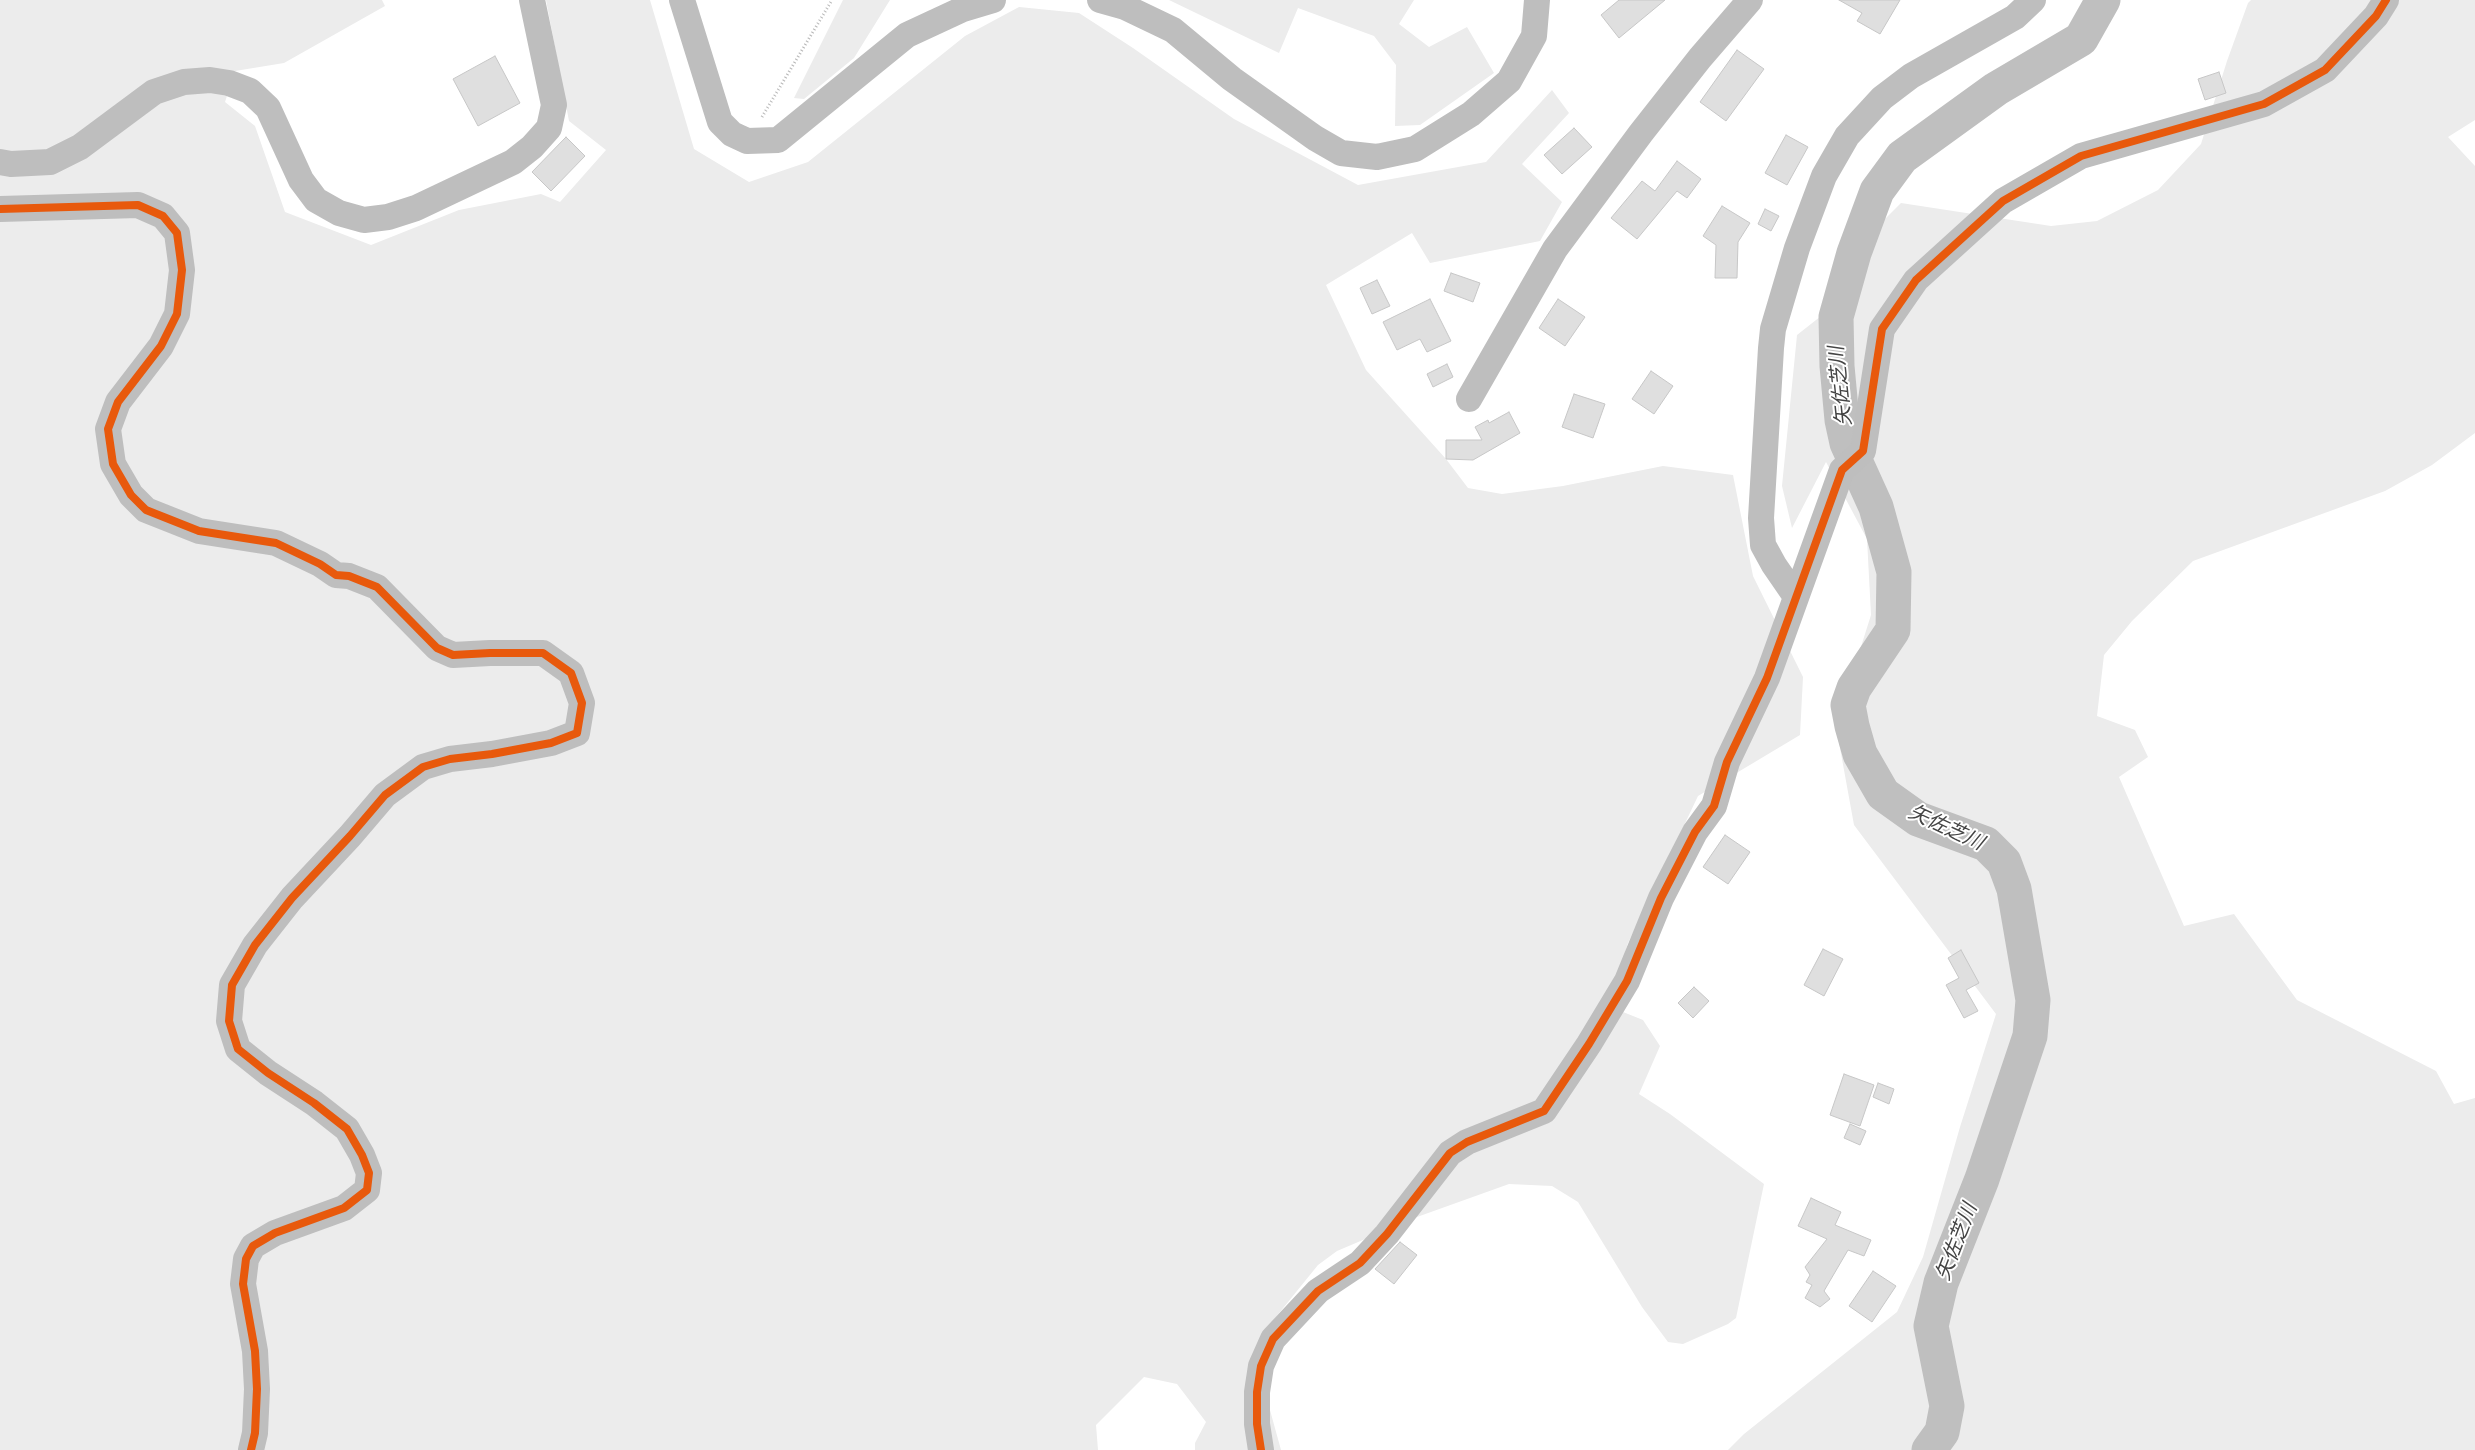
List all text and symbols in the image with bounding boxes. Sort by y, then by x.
water label: 矢佐芝川 [1825,345,1857,427]
water label: 矢佐芝川 [1905,800,1987,856]
water label: 矢佐芝川 [1931,1200,1983,1284]

